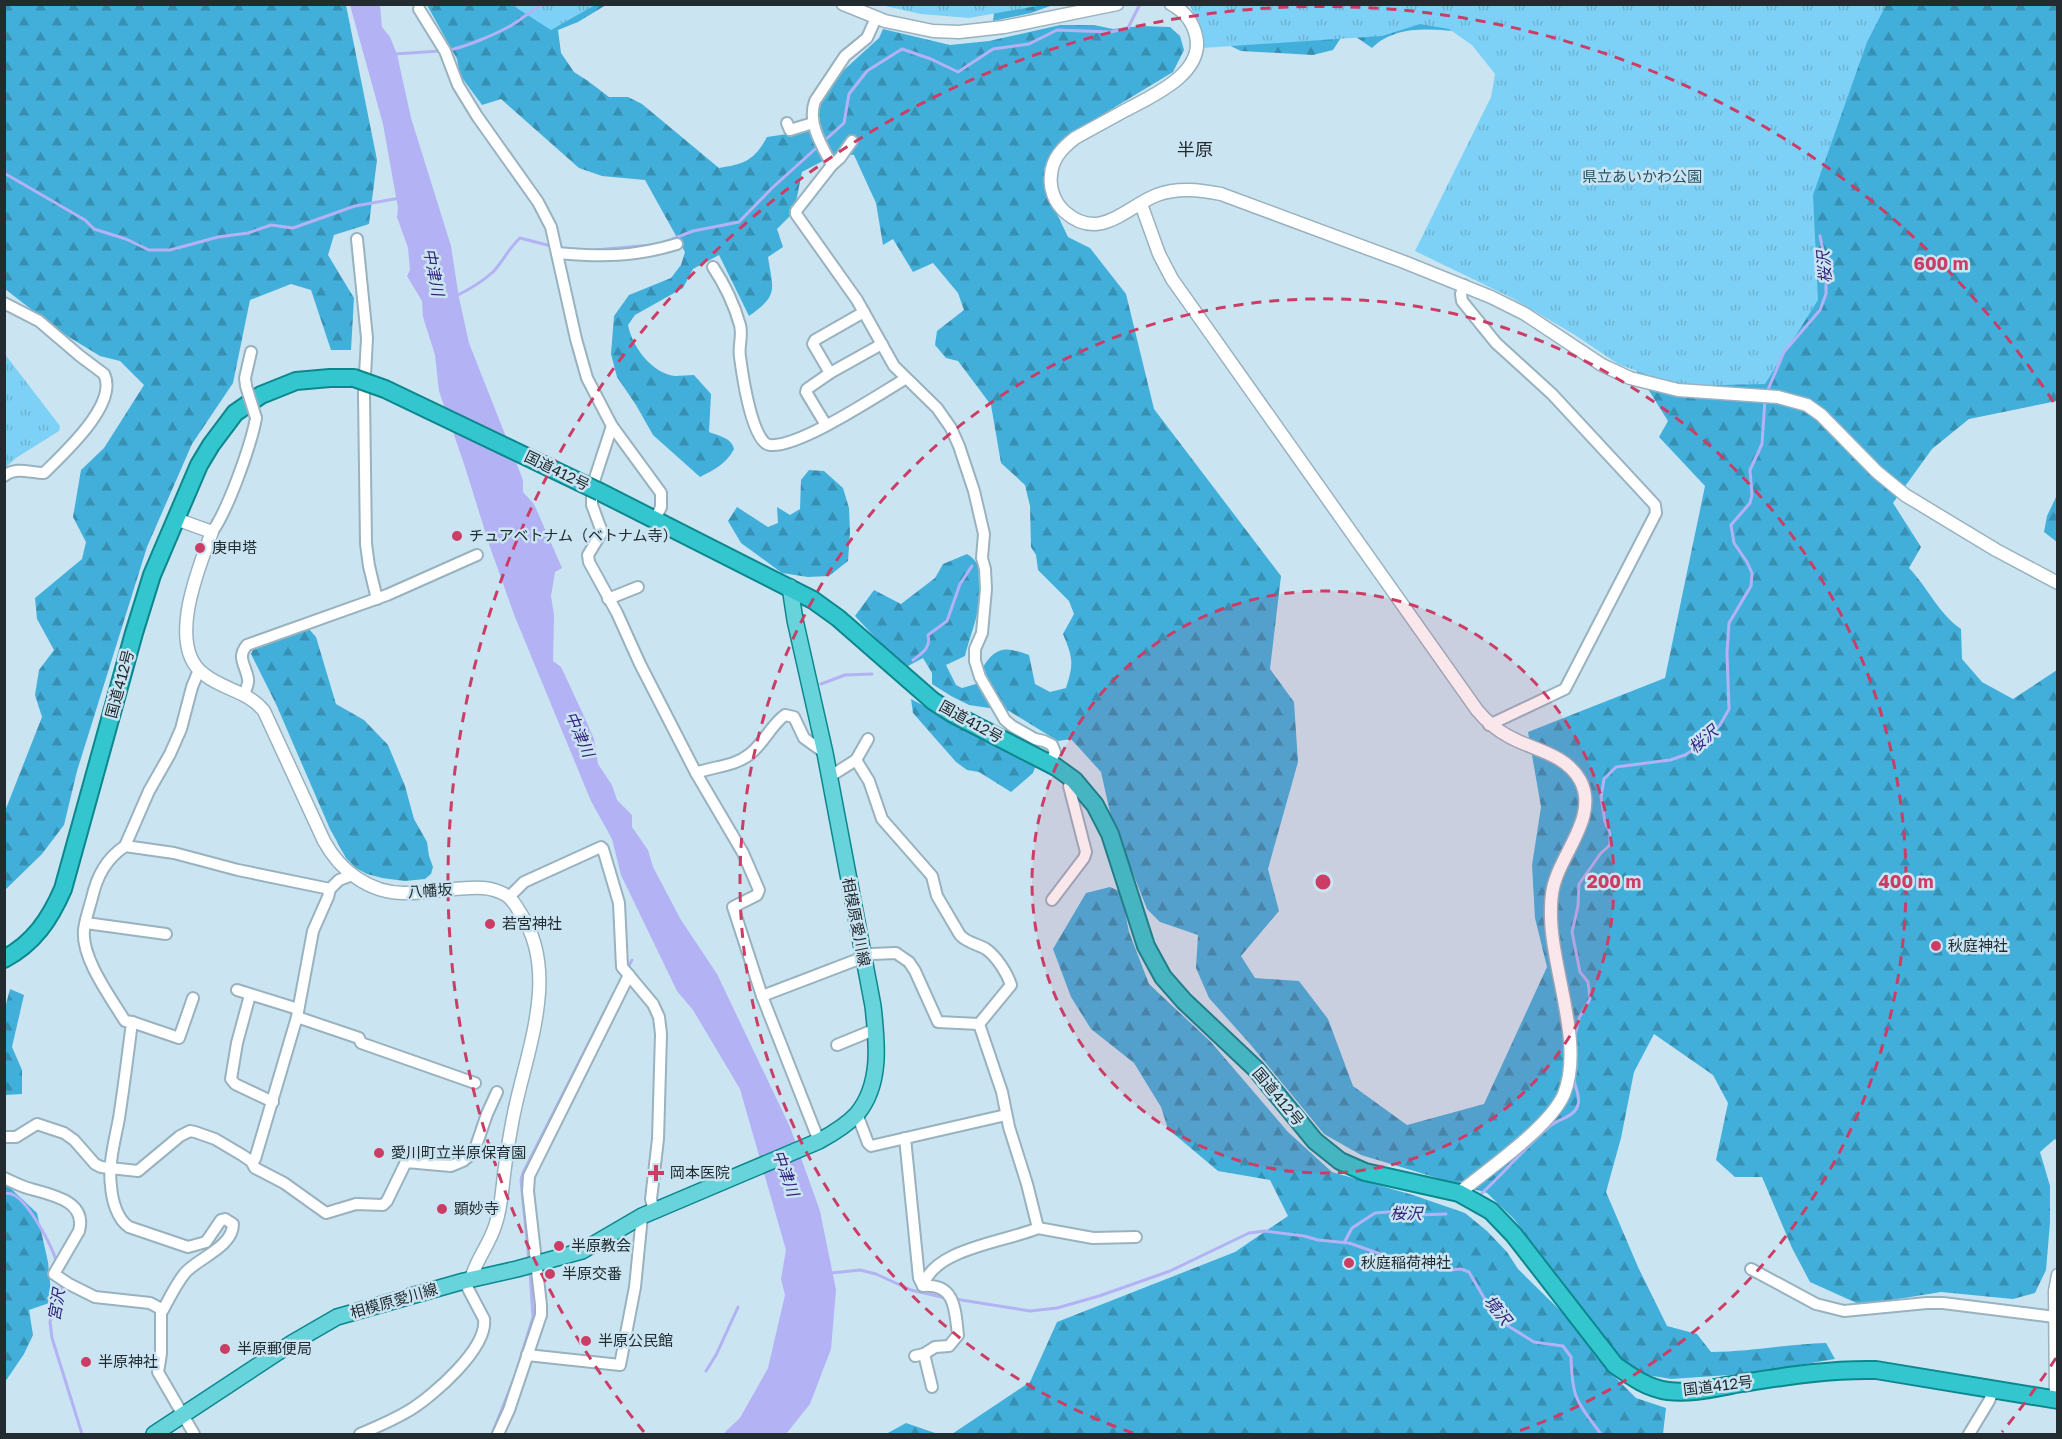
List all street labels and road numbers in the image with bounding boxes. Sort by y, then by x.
street label: 国道412号 [522,447,593,494]
street label: 国道412号 [101,648,137,720]
street label: 国道412号 [936,696,1007,746]
street label: 相模原愛川線 [840,876,874,968]
street label: 八幡坂 [407,879,453,901]
street label: 国道412号 [1249,1064,1308,1129]
street label: 相模原愛川線 [348,1279,439,1321]
street label: 国道412号 [1682,1372,1754,1398]

